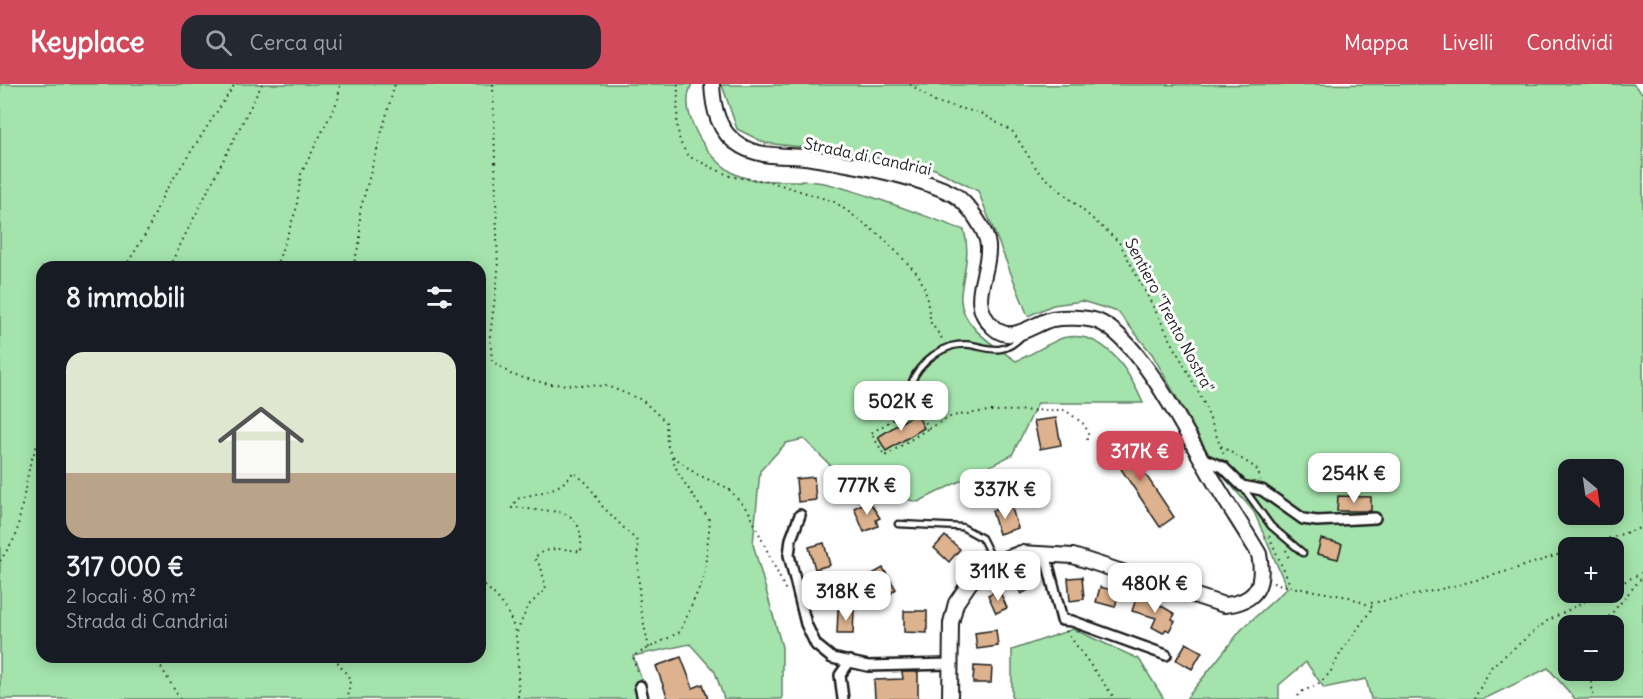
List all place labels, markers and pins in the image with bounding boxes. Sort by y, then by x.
pin: 502K € [852,381,950,432]
pin: 317K € [1091,431,1189,482]
pin: 254K € [1305,453,1403,504]
pin: 777K € [818,465,916,516]
pin: 337K € [956,469,1054,520]
pin: 311K € [949,551,1047,602]
pin: 480K € [1106,563,1204,614]
pin: 318K € [797,571,895,622]

